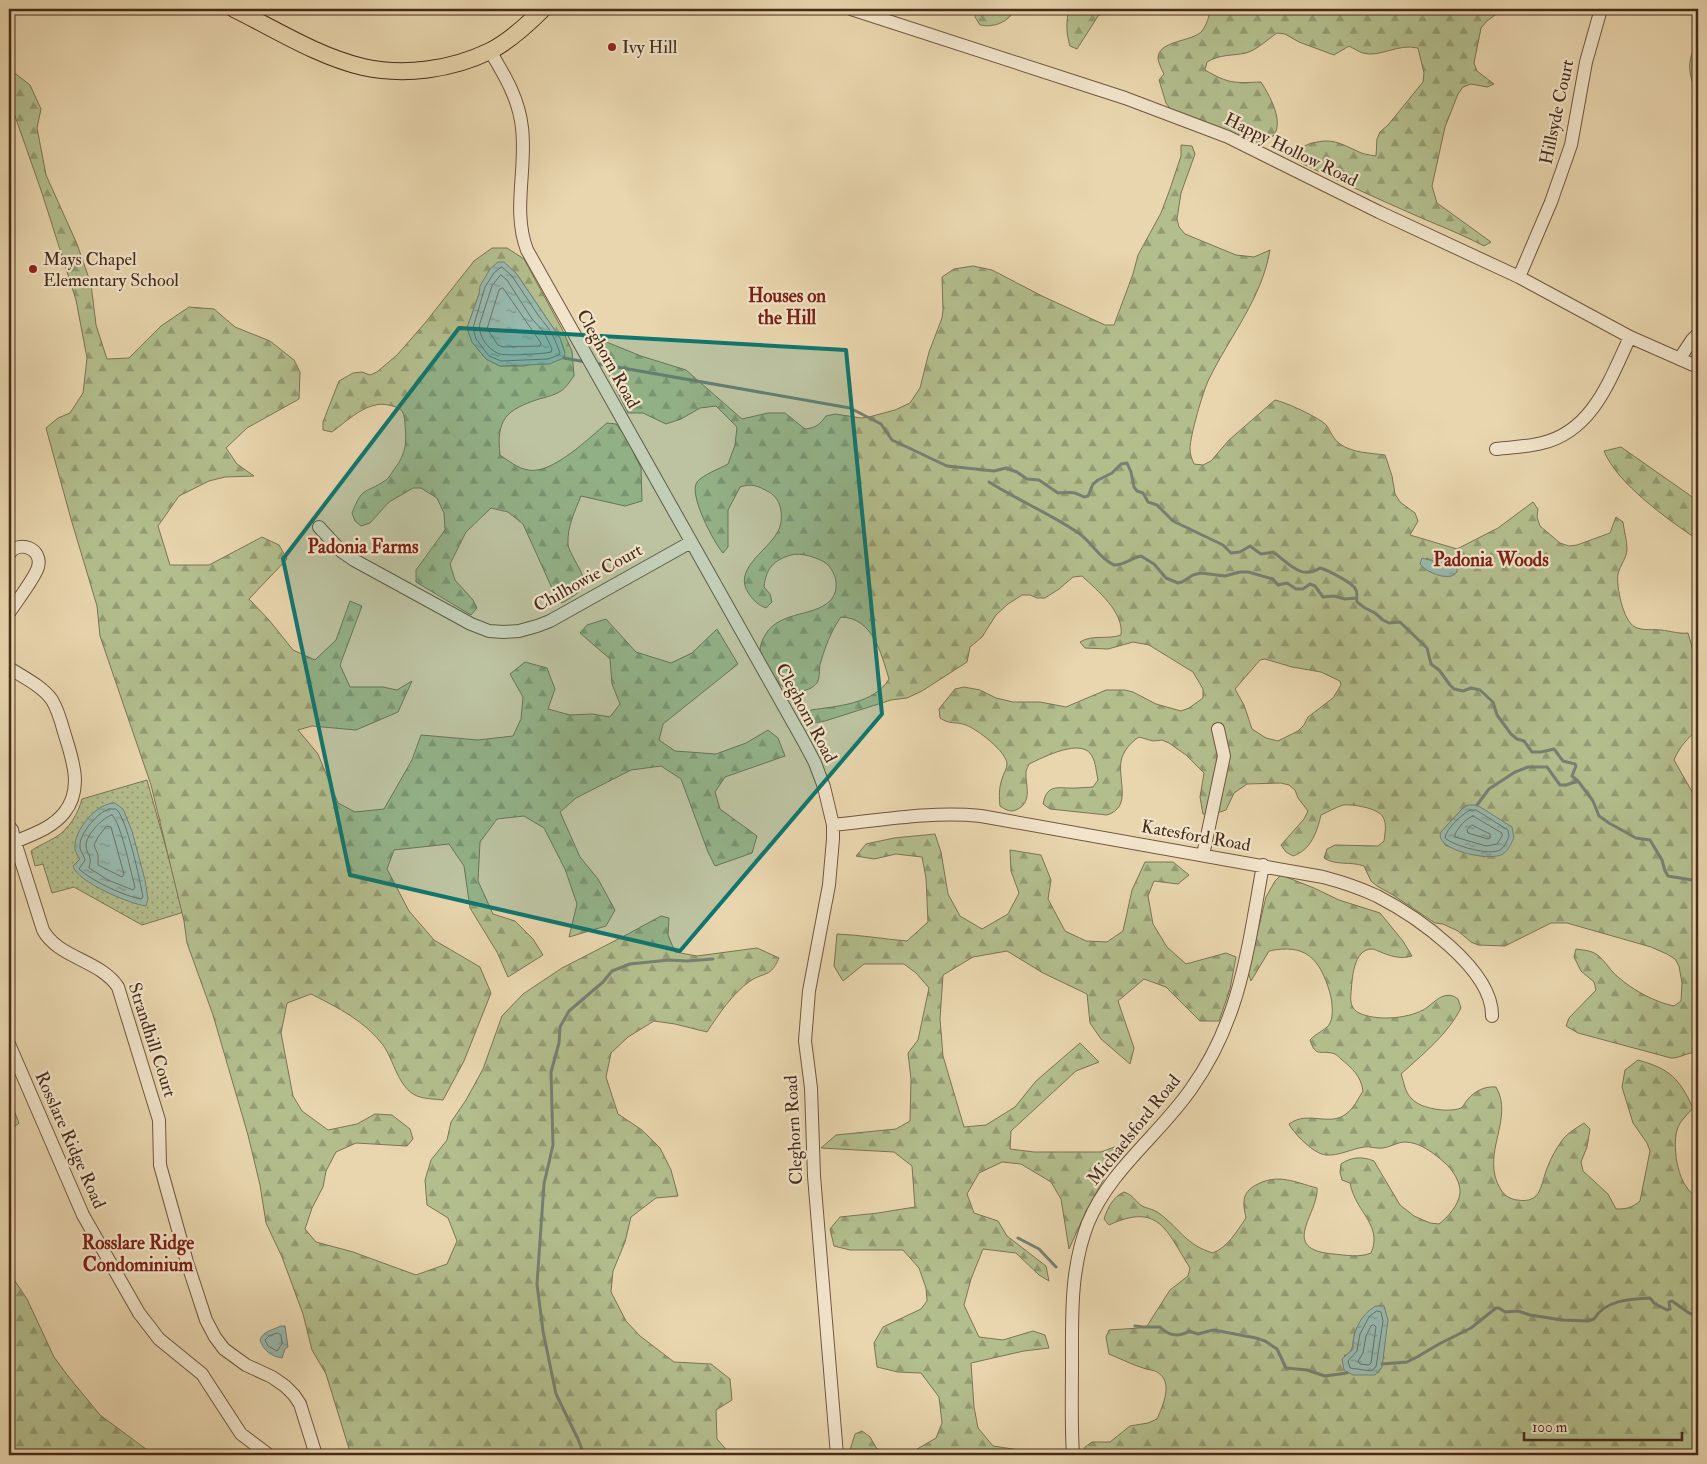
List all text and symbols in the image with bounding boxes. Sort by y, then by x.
place label: Ivy Hill [622,36,678,59]
marker: Ivy Hill [606,41,618,53]
street label: Hillsyde Court [1535,57,1579,167]
street label: Happy Hollow Road [1221,108,1361,192]
place label: Mays Chapel Elementary School [43,248,179,292]
marker: Mays Chapel Elementary School [27,263,39,275]
district label: Houses on the Hill [748,284,826,330]
street label: Cleghorn Road [571,305,645,413]
district label: Padonia Farms [307,535,419,559]
street label: Chilhowie Court [530,539,647,617]
district label: Padonia Woods [1433,548,1549,572]
street label: Cleghorn Road [770,659,842,767]
street label: Katesford Road [1139,815,1253,857]
street label: Strandhill Court [123,980,181,1100]
street label: Rosslare Ridge Road [29,1068,111,1212]
street label: Michaelsford Road [1082,1070,1186,1190]
street label: Cleghorn Road [780,1075,808,1185]
district label: Rosslare Ridge Condominium [82,1231,194,1277]
scale bar [1524,1409,1682,1441]
text: 100 m [1532,1418,1568,1437]

